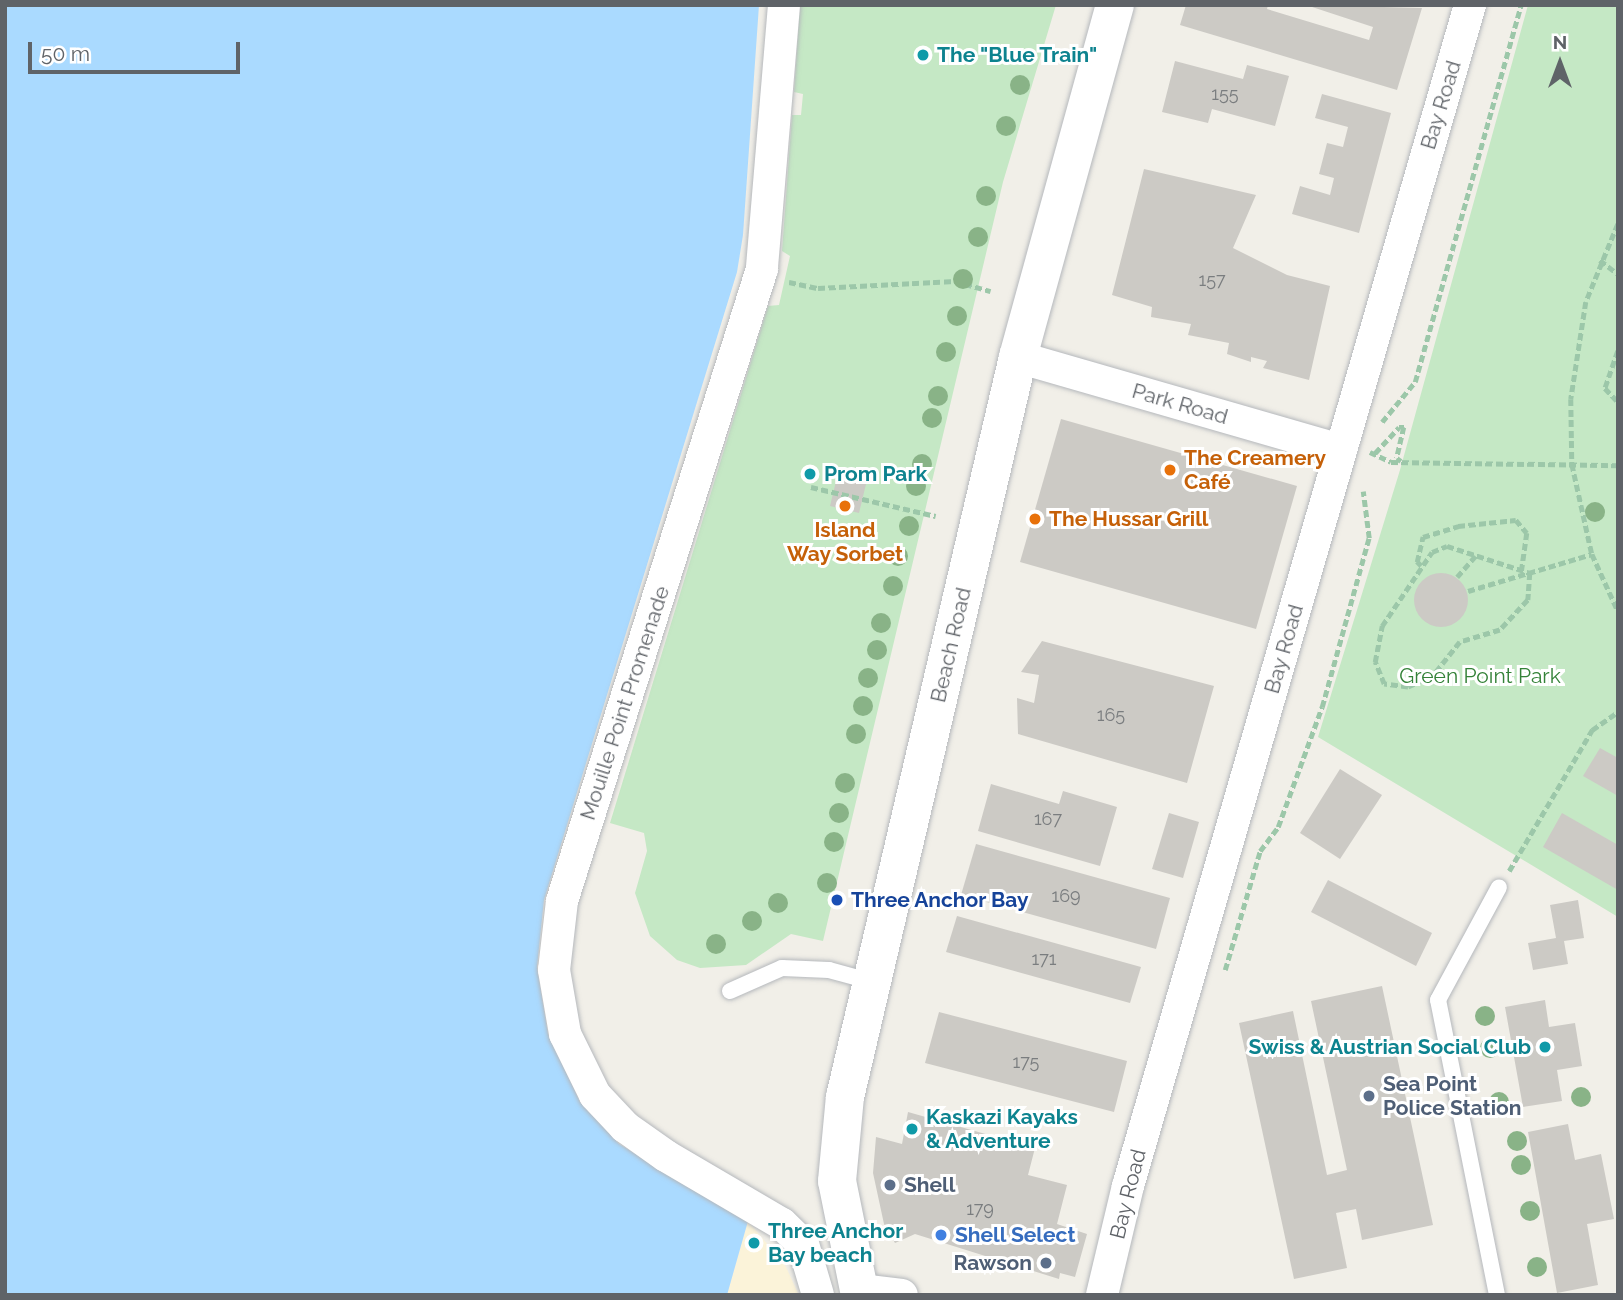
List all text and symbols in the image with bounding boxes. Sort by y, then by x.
scale bar [32,28,243,72]
north arrow [1525,28,1595,98]
text: N [1553,31,1567,53]
text: 50 m [41,41,90,66]
place label: The "Blue Train" [937,42,1098,68]
marker: The "Blue Train" [915,47,931,63]
street label: Bay Road [1415,57,1467,153]
house number: 155 [1211,83,1239,105]
house number: 157 [1198,269,1226,291]
street label: Park Road [1129,378,1231,430]
place label: The Creamery Café [1184,445,1326,495]
place label: Prom Park [824,461,927,487]
marker: The Creamery Café [1162,462,1178,478]
marker: Prom Park [802,466,818,482]
marker: Island Way Sorbet [837,498,853,514]
place label: The Hussar Grill [1049,506,1209,532]
marker: The Hussar Grill [1027,511,1043,527]
place label: Island Way Sorbet [787,517,903,567]
street label: Mouille Point Promenade [575,583,675,823]
street label: Beach Road [926,585,976,705]
street label: Bay Road [1259,601,1309,697]
park label: Green Point Park [1399,663,1561,689]
house number: 165 [1097,704,1125,726]
house number: 167 [1034,808,1062,830]
house number: 169 [1051,885,1081,907]
place label: Three Anchor Bay [851,887,1030,913]
marker: Three Anchor Bay [829,892,845,908]
house number: 171 [1032,948,1056,970]
place label: Swiss & Austrian Social Club [1247,1034,1531,1060]
marker: Swiss & Austrian Social Club [1537,1039,1553,1055]
house number: 175 [1013,1051,1039,1073]
place label: Sea Point Police Station [1383,1071,1521,1121]
marker: Sea Point Police Station [1361,1088,1377,1104]
place label: Kaskazi Kayaks & Adventure [926,1104,1078,1154]
marker: Kaskazi Kayaks & Adventure [904,1121,920,1137]
street label: Bay Road [1105,1146,1151,1242]
place label: Shell [904,1172,955,1198]
marker: Shell [882,1177,898,1193]
house number: 179 [966,1198,994,1220]
place label: Three Anchor Bay beach [768,1218,904,1268]
place label: Shell Select [955,1222,1076,1248]
marker: Shell Select [933,1227,949,1243]
marker: Three Anchor Bay beach [746,1235,762,1251]
place label: Rawson [953,1250,1032,1276]
marker: Rawson [1038,1255,1054,1271]

